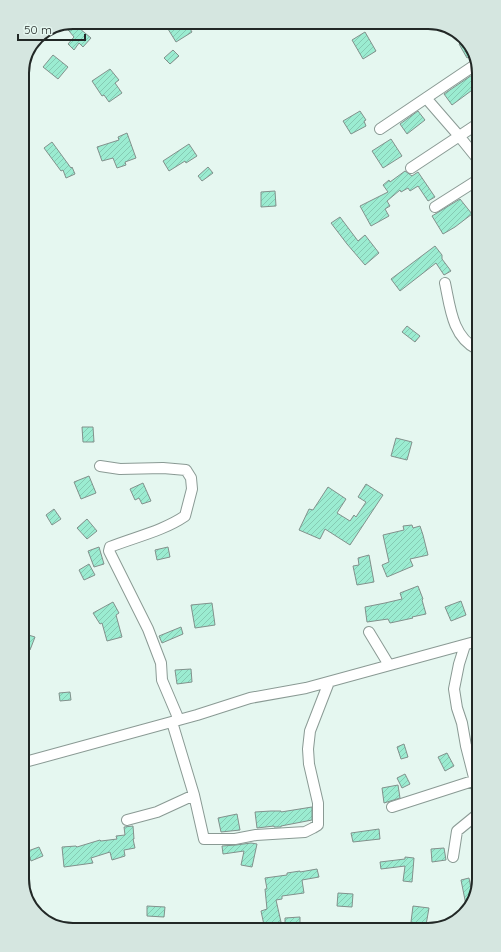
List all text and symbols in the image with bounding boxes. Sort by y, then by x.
scale bar [18,16,85,42]
text: 50 m [24,22,52,37]

